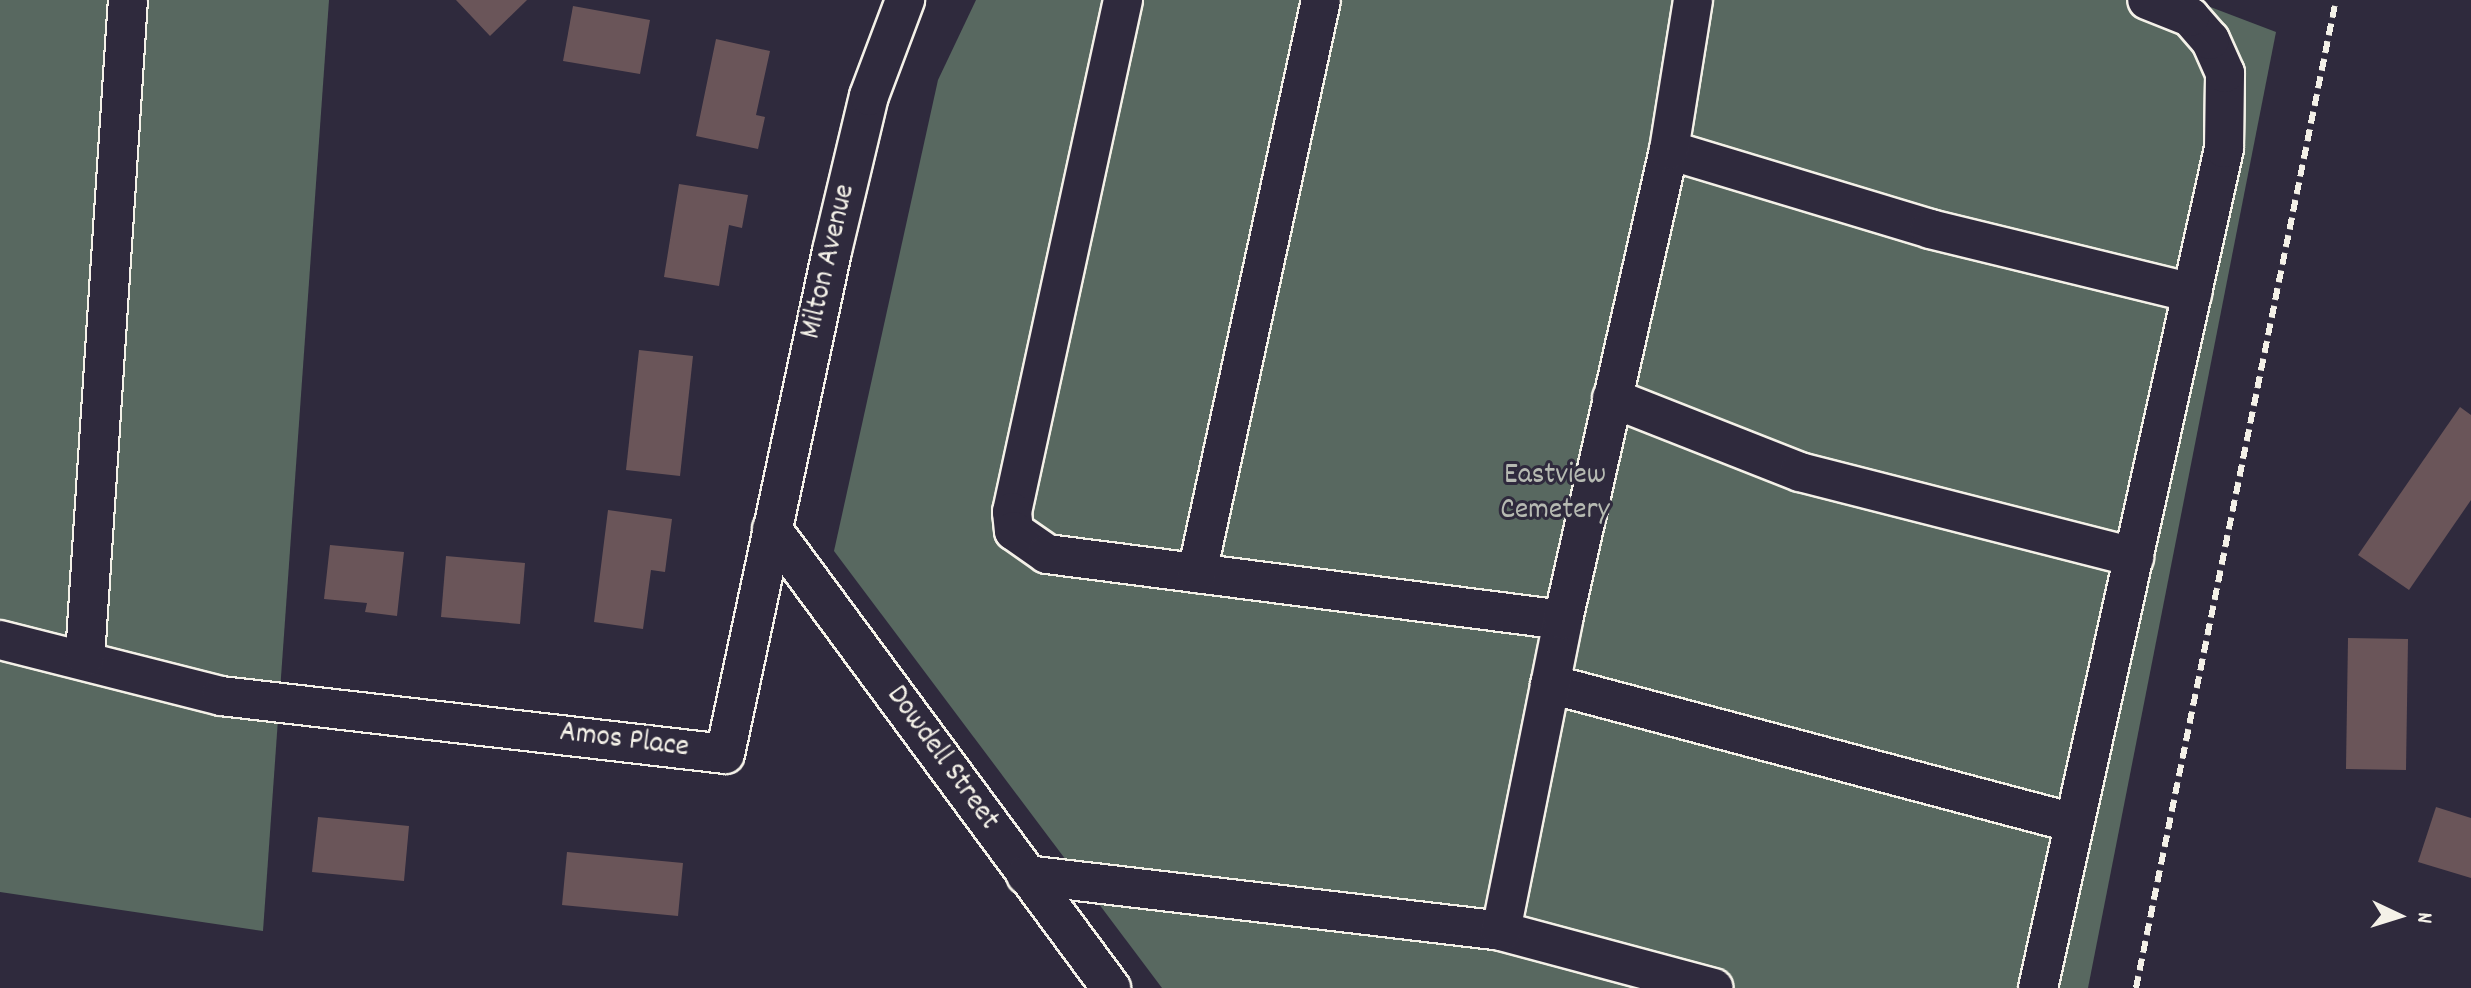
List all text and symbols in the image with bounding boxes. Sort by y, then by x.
street label: Milton Avenue [795,181,865,343]
park label: Eastview Cemetery [1500,459,1610,530]
street label: Dowdell Street [877,680,1005,838]
street label: Amos Place [557,716,691,768]
north arrow [2359,876,2439,956]
text: N [2408,911,2439,924]

